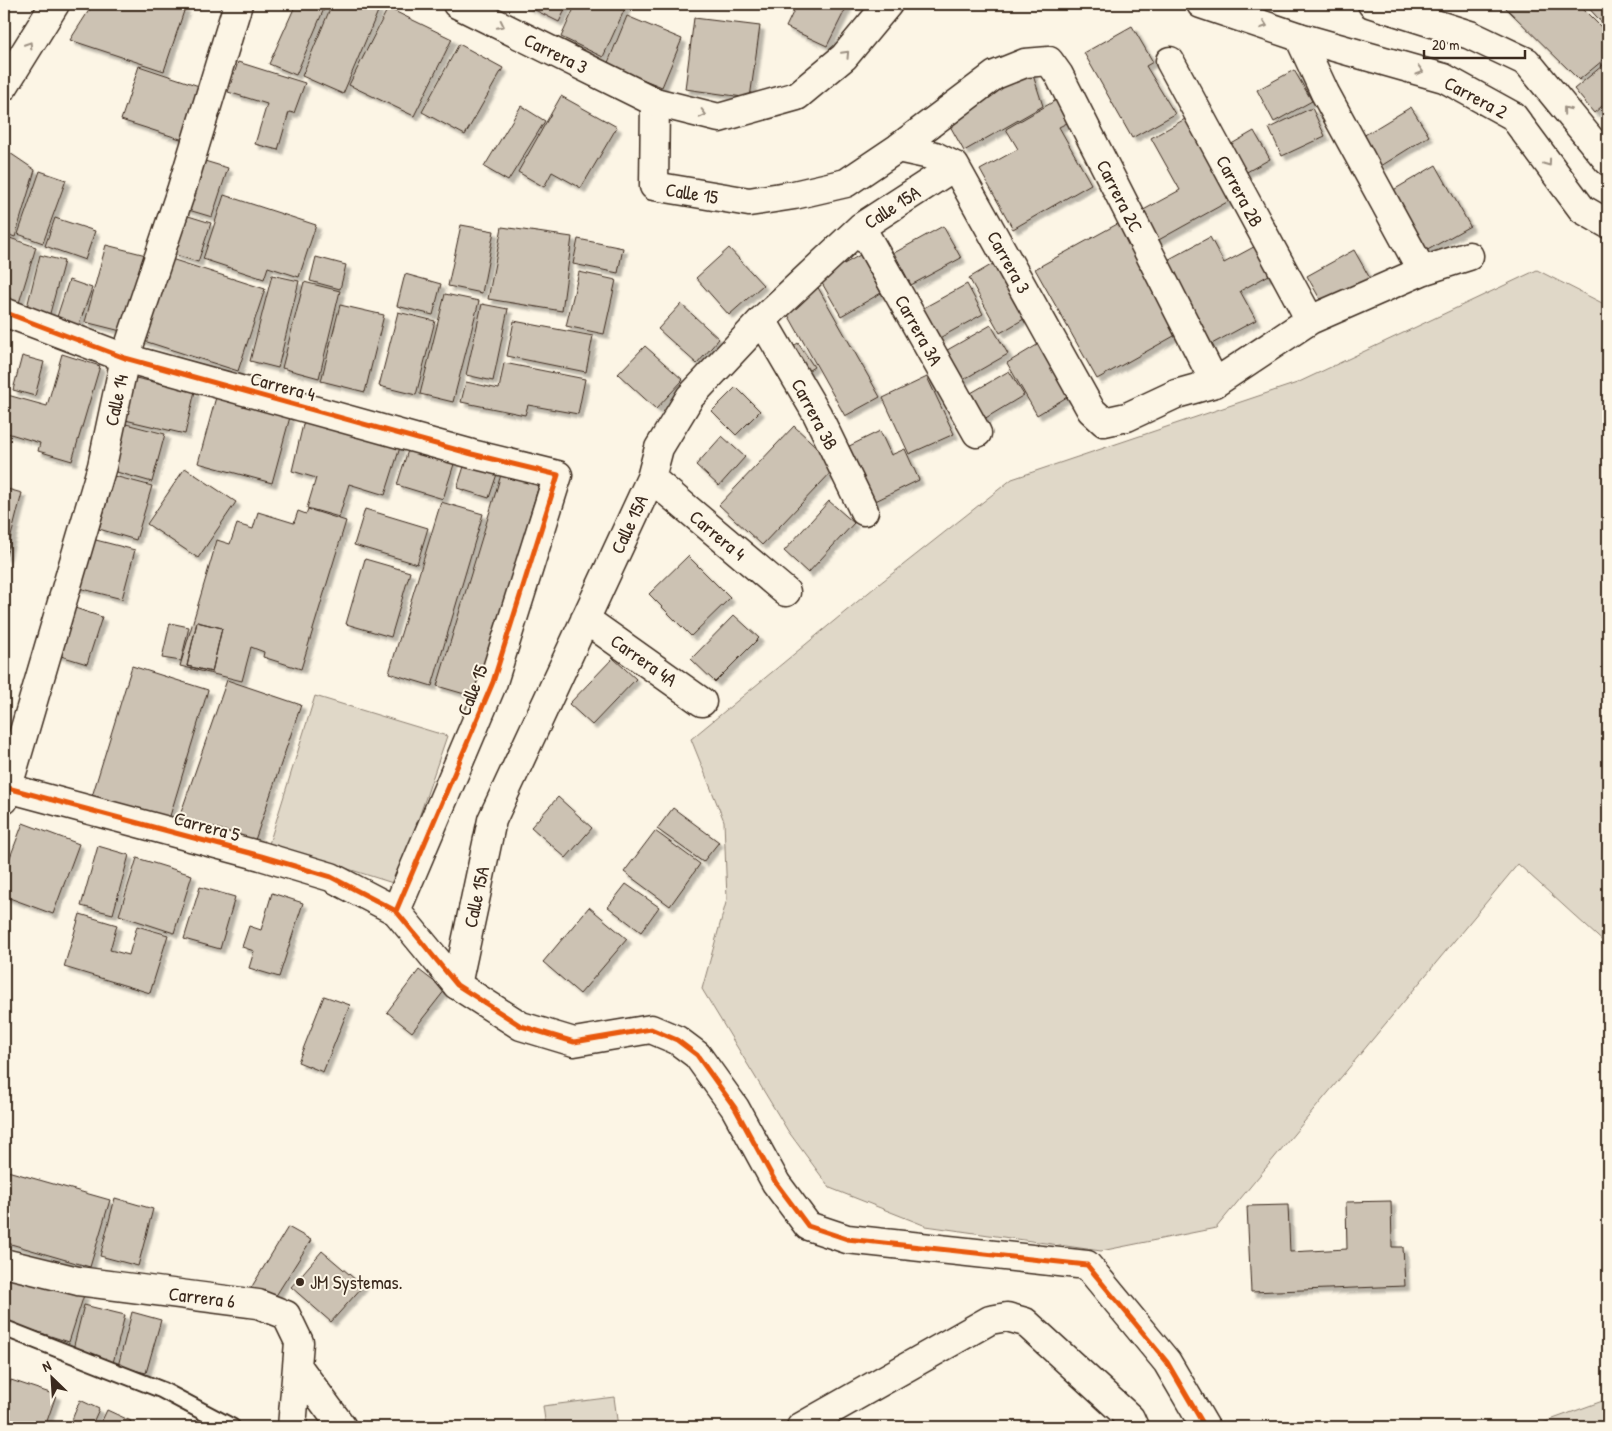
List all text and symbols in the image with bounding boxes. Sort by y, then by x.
one-way arrow [496,19,505,30]
one-way arrow [1259,19,1267,29]
street label: Carrera 3 [520,26,592,80]
scale bar [1424,28,1526,60]
text: 20 m [1432,34,1459,55]
one-way arrow [23,41,33,50]
one-way arrow [840,51,849,60]
one-way arrow [1415,65,1424,76]
street label: Carrera 2 [1440,70,1512,125]
one-way arrow [1563,106,1572,115]
one-way arrow [698,108,706,118]
street label: Carrera 2B [1210,151,1270,231]
street label: Carrera 2C [1091,155,1149,237]
one-way arrow [1542,157,1551,167]
street label: Calle 15 [664,176,720,210]
street label: Calle 15A [859,179,925,235]
street label: Carrera 3 [981,226,1037,298]
street label: Carrera 3A [889,290,949,370]
street label: Carrera 4 [248,365,318,407]
street label: Calle 14 [98,372,134,428]
street label: Carrera 3B [785,374,845,454]
street label: Calle 15A [604,490,654,558]
street label: Carrera 4 [684,504,752,566]
street label: Carrera 4A [606,628,682,692]
street label: Calle 15 [450,661,494,719]
street label: Carrera 5 [171,805,243,847]
street label: Calle 15A [457,864,495,930]
place label: JM Systemas. [310,1269,403,1295]
marker: JM Systemas. [294,1276,306,1288]
street label: Carrera 6 [167,1280,237,1314]
north arrow [28,1354,78,1404]
text: N [39,1355,54,1376]

